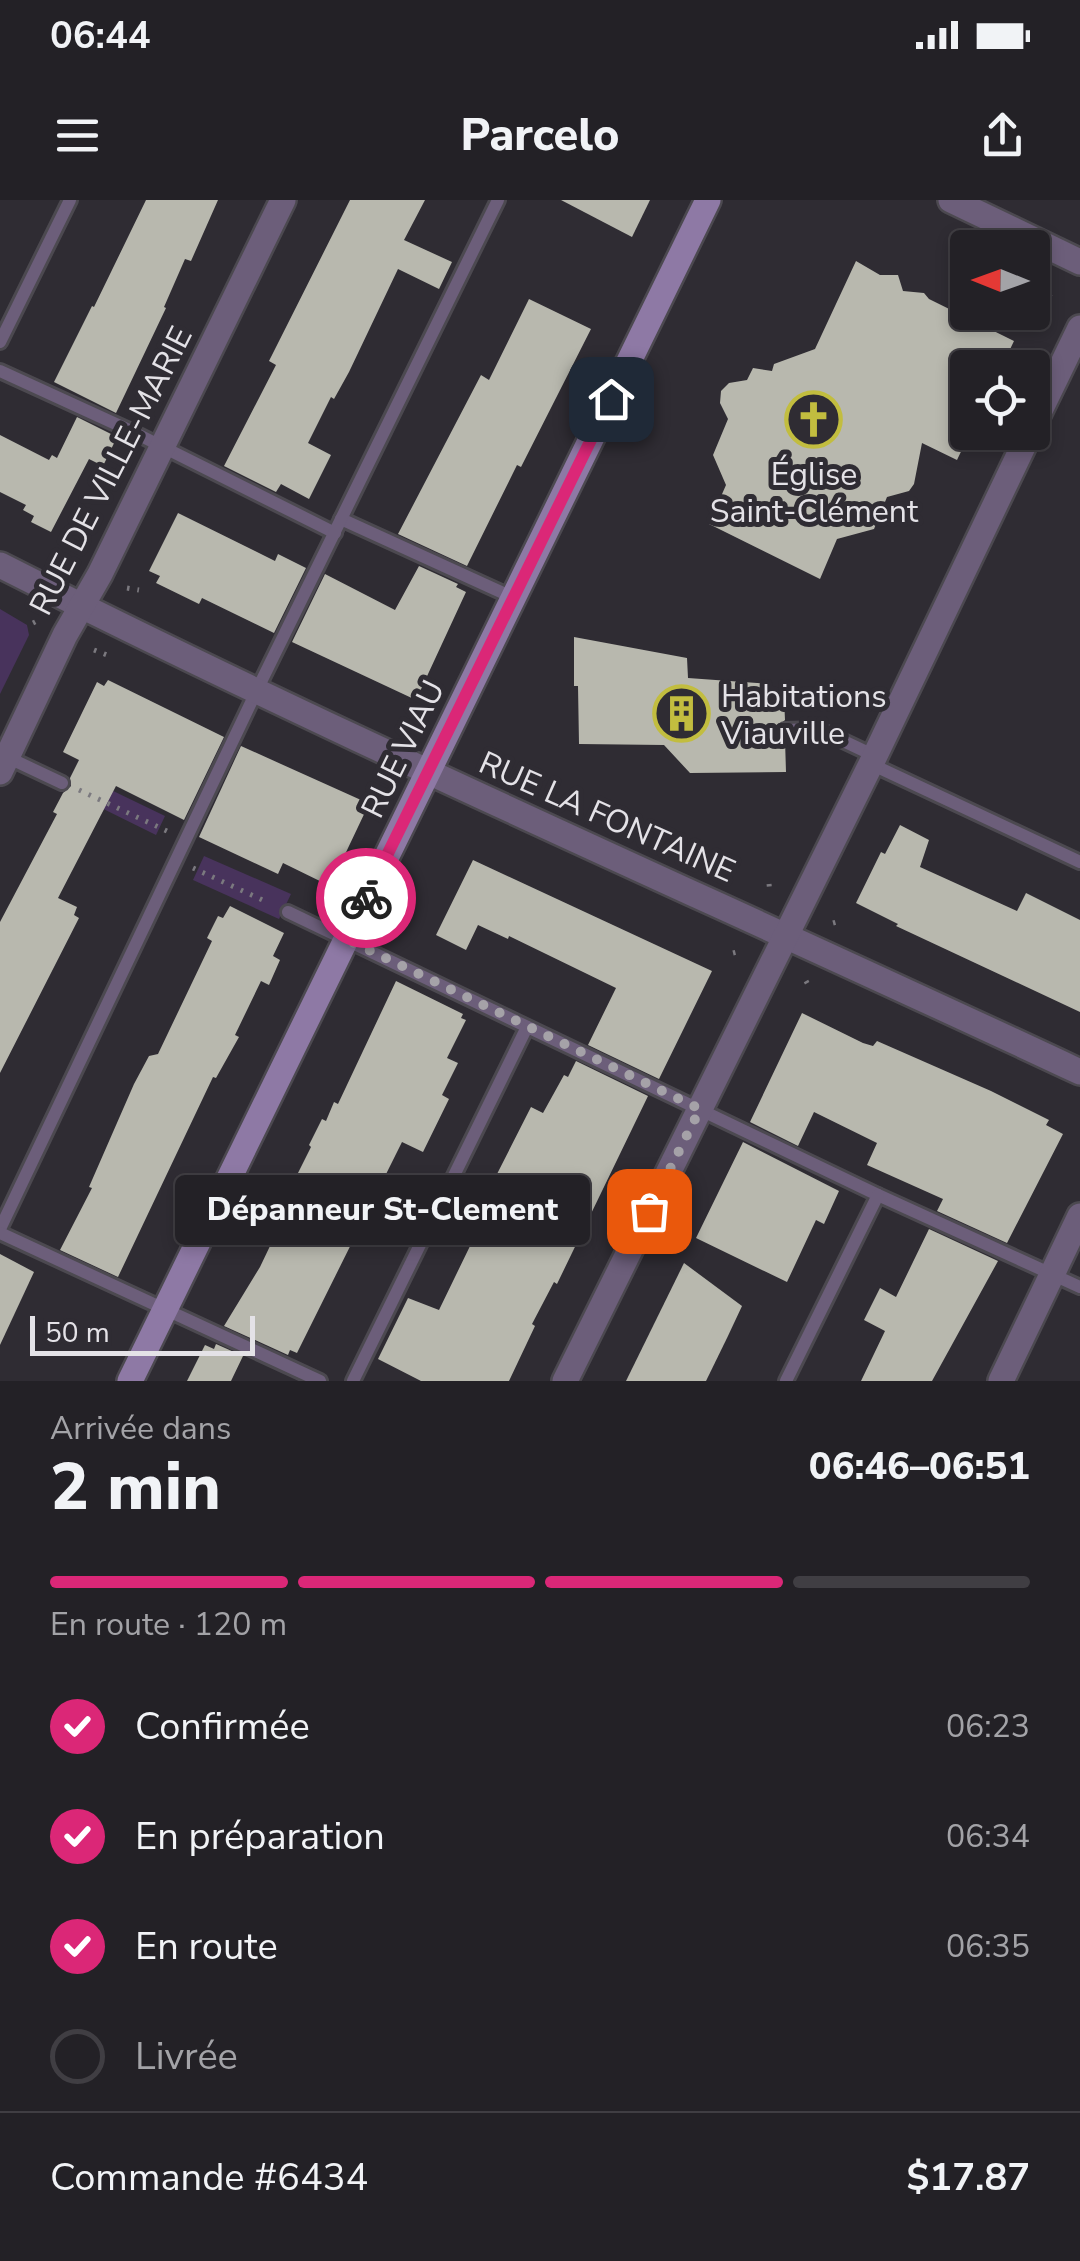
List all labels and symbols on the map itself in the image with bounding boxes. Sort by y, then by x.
north arrow [950,230,1050,330]
street label: RUE DE VILLE-MARIE [20,319,202,623]
pin [569,357,654,442]
church icon: Église Saint-Clément [784,390,844,450]
place label: Église Saint-Clément [710,453,919,533]
street label: RUE VIAU [351,673,455,825]
place label: Habitations Viauville [720,675,887,755]
building icon: Habitations Viauville [652,684,712,744]
street label: RUE LA FONTAINE [472,741,742,893]
courier [316,848,416,948]
pin [607,1169,692,1254]
callout: Dépanneur St-Clement [174,1176,589,1246]
scale bar [30,1311,255,1356]

